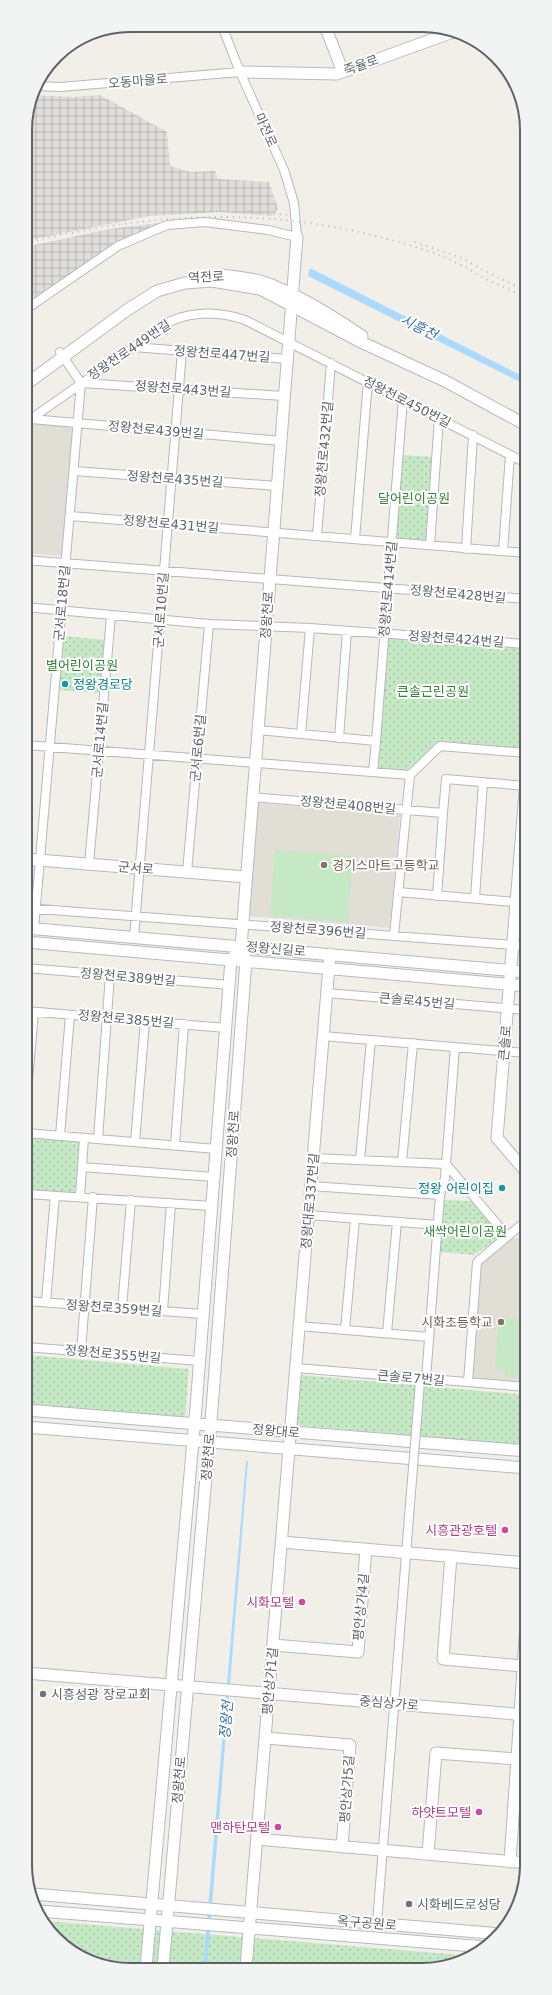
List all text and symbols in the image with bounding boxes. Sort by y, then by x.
street label: 죽율로 [342,52,380,78]
street label: 오동마을로 [108,71,168,91]
street label: 마전로 [252,111,280,149]
street label: 역전로 [188,269,224,285]
water label: 시흥천 [398,311,441,343]
street label: 정왕천로449번길 [85,317,173,383]
street label: 정왕천로447번길 [173,343,271,365]
street label: 정왕천로450번길 [361,373,453,431]
street label: 정왕천로443번길 [134,378,232,400]
street label: 정왕천로432번길 [312,400,336,498]
street label: 정왕천로439번길 [107,418,205,442]
street label: 정왕천로435번길 [126,468,224,490]
park label: 달어린이공원 [378,491,450,506]
street label: 정왕천로431번길 [122,512,220,536]
street label: 정왕천로414번길 [376,540,400,638]
street label: 군서로18번길 [51,564,73,642]
street label: 군서로10번길 [151,571,171,649]
street label: 정왕천로428번길 [409,582,507,606]
street label: 정왕천로 [258,591,276,639]
street label: 정왕천로424번길 [407,628,505,650]
park label: 별어린이공원 [46,658,118,673]
place label: 정왕경로당 [73,677,133,692]
marker: 정왕경로당 [60,679,70,689]
park label: 큰솔근린공원 [397,684,469,699]
street label: 군서로14번길 [89,701,111,779]
street label: 군서로6번길 [188,713,208,783]
street label: 정왕천로408번길 [299,793,397,817]
place label: 경기스마트고등학교 [332,858,440,873]
street label: 군서로 [117,859,155,877]
marker: 경기스마트고등학교 [319,860,329,870]
street label: 정왕천로396번길 [269,919,367,941]
street label: 정왕신길로 [246,939,306,959]
street label: 정왕천로389번길 [79,965,177,989]
street label: 큰솔로45번길 [378,990,456,1012]
street label: 정왕천로385번길 [77,1007,175,1031]
street label: 큰솔로 [496,1024,514,1062]
street label: 정왕천로 [224,1110,242,1158]
street label: 정왕대로337번길 [298,1152,322,1250]
place label: 정왕 어린이집 [418,1181,494,1196]
marker: 정왕 어린이집 [497,1183,507,1193]
park label: 새싹어린이공원 [423,1224,507,1239]
street label: 정왕천로359번길 [65,1297,163,1319]
place label: 시화초등학교 [421,1315,493,1330]
marker: 시화초등학교 [496,1317,506,1327]
street label: 정왕천로355번길 [64,1342,162,1366]
street label: 큰솔로7번길 [376,1368,446,1388]
street label: 정왕대로 [252,1421,301,1441]
street label: 정왕천로 [198,1432,218,1481]
place label: 시흥관광호텔 [425,1523,497,1538]
marker: 시흥관광호텔 [500,1525,510,1535]
street label: 평안상가4길 [351,1572,371,1642]
place label: 시화모텔 [246,1595,294,1610]
marker: 시화모텔 [297,1597,307,1607]
street label: 평안상가1길 [260,1646,280,1716]
place label: 시흥성광 장로교회 [51,1687,151,1702]
marker: 시흥성광 장로교회 [38,1689,48,1699]
street label: 중심상가로 [359,1693,419,1713]
water label: 정왕천 [216,1699,236,1740]
street label: 정왕천로 [169,1755,189,1804]
street label: 평안상가5길 [337,1755,357,1823]
place label: 하얏트모텔 [411,1805,471,1820]
marker: 하얏트모텔 [474,1807,484,1817]
place label: 맨하탄모텔 [210,1820,270,1835]
marker: 맨하탄모텔 [273,1822,283,1832]
place label: 시화베드로성당 [417,1897,501,1912]
marker: 시화베드로성당 [404,1899,414,1909]
street label: 옥구공원로 [337,1913,397,1933]

